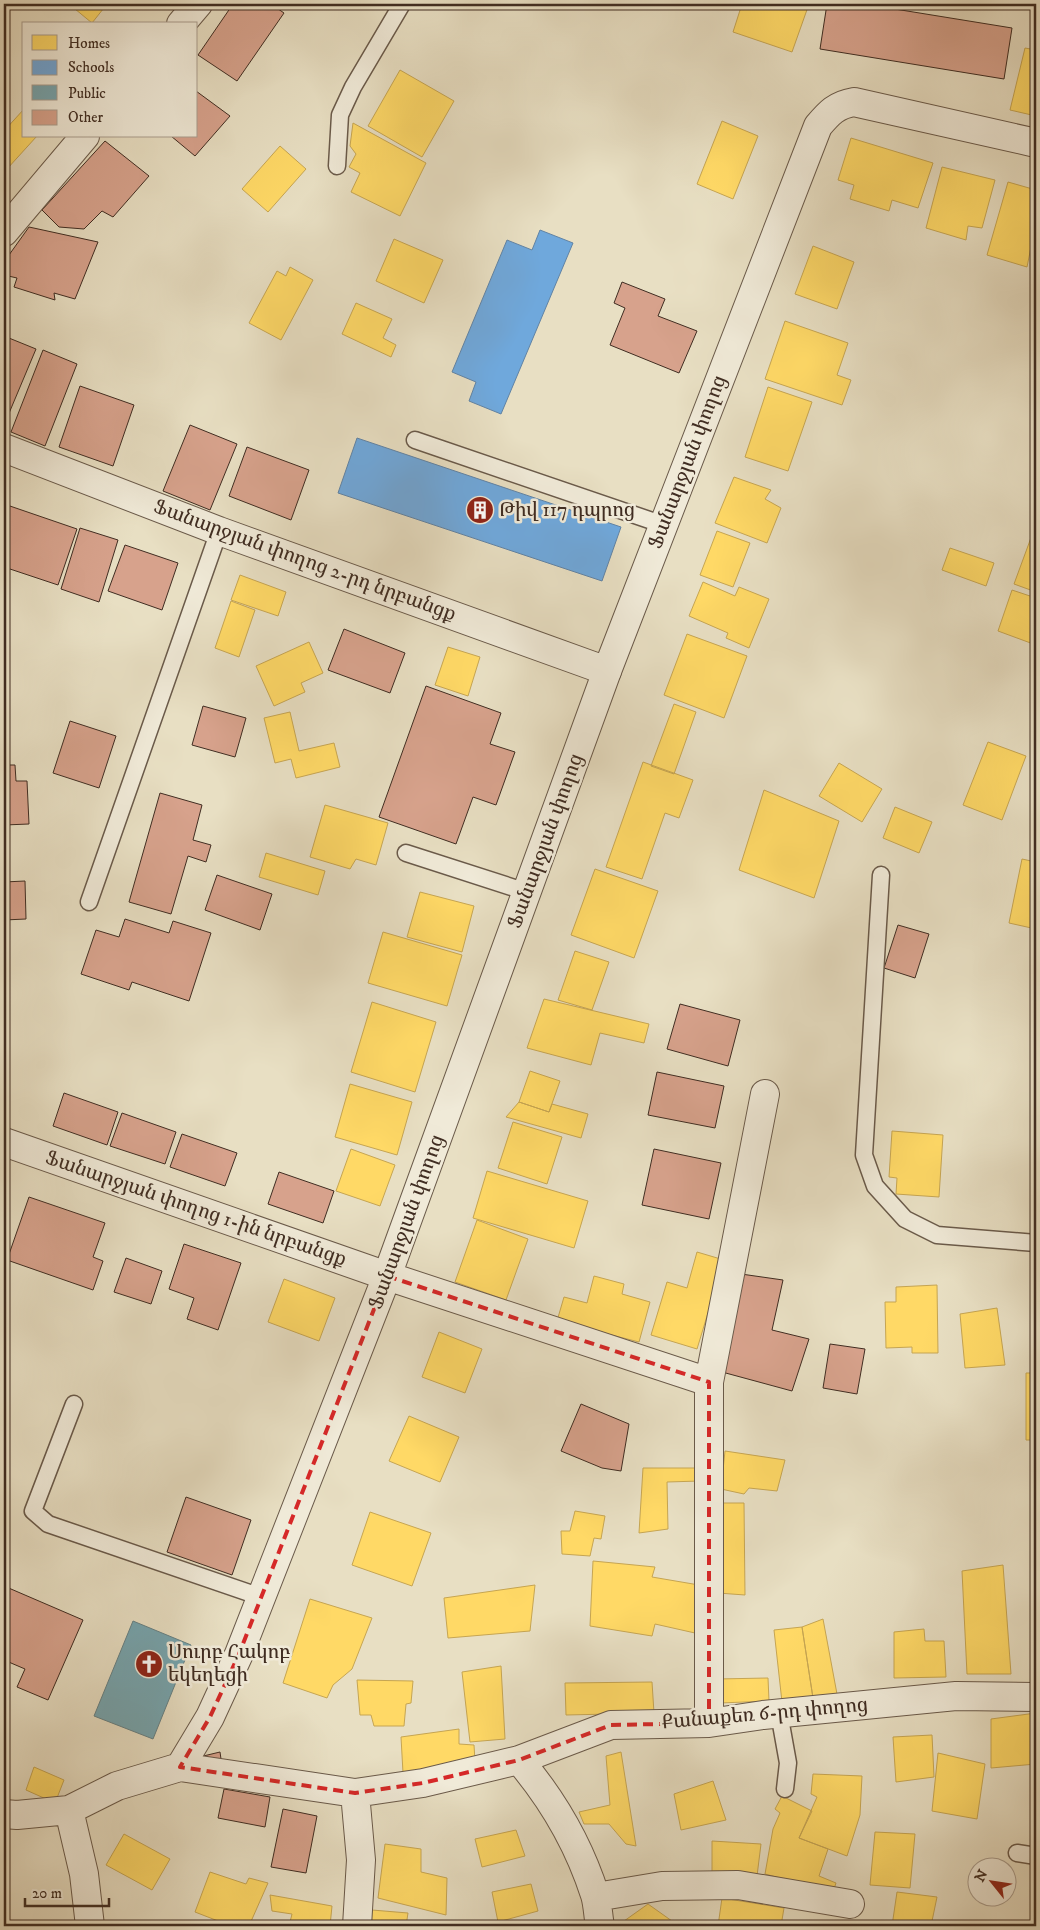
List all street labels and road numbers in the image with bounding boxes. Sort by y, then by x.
street label: Ֆանարջյան փողոց [643,372,733,552]
street label: Ֆանարջյան փողոց 2-րդ նրբանցք [150,495,460,627]
street label: Ֆանարջյան փողոց [503,750,589,932]
street label: Ֆանարջյան փողոց [364,1131,450,1313]
street label: Ֆանարջյան փողոց 1-ին նրբանցք [42,1146,350,1272]
street label: Քանաքեռ 6-րդ փողոց [661,1693,869,1735]

